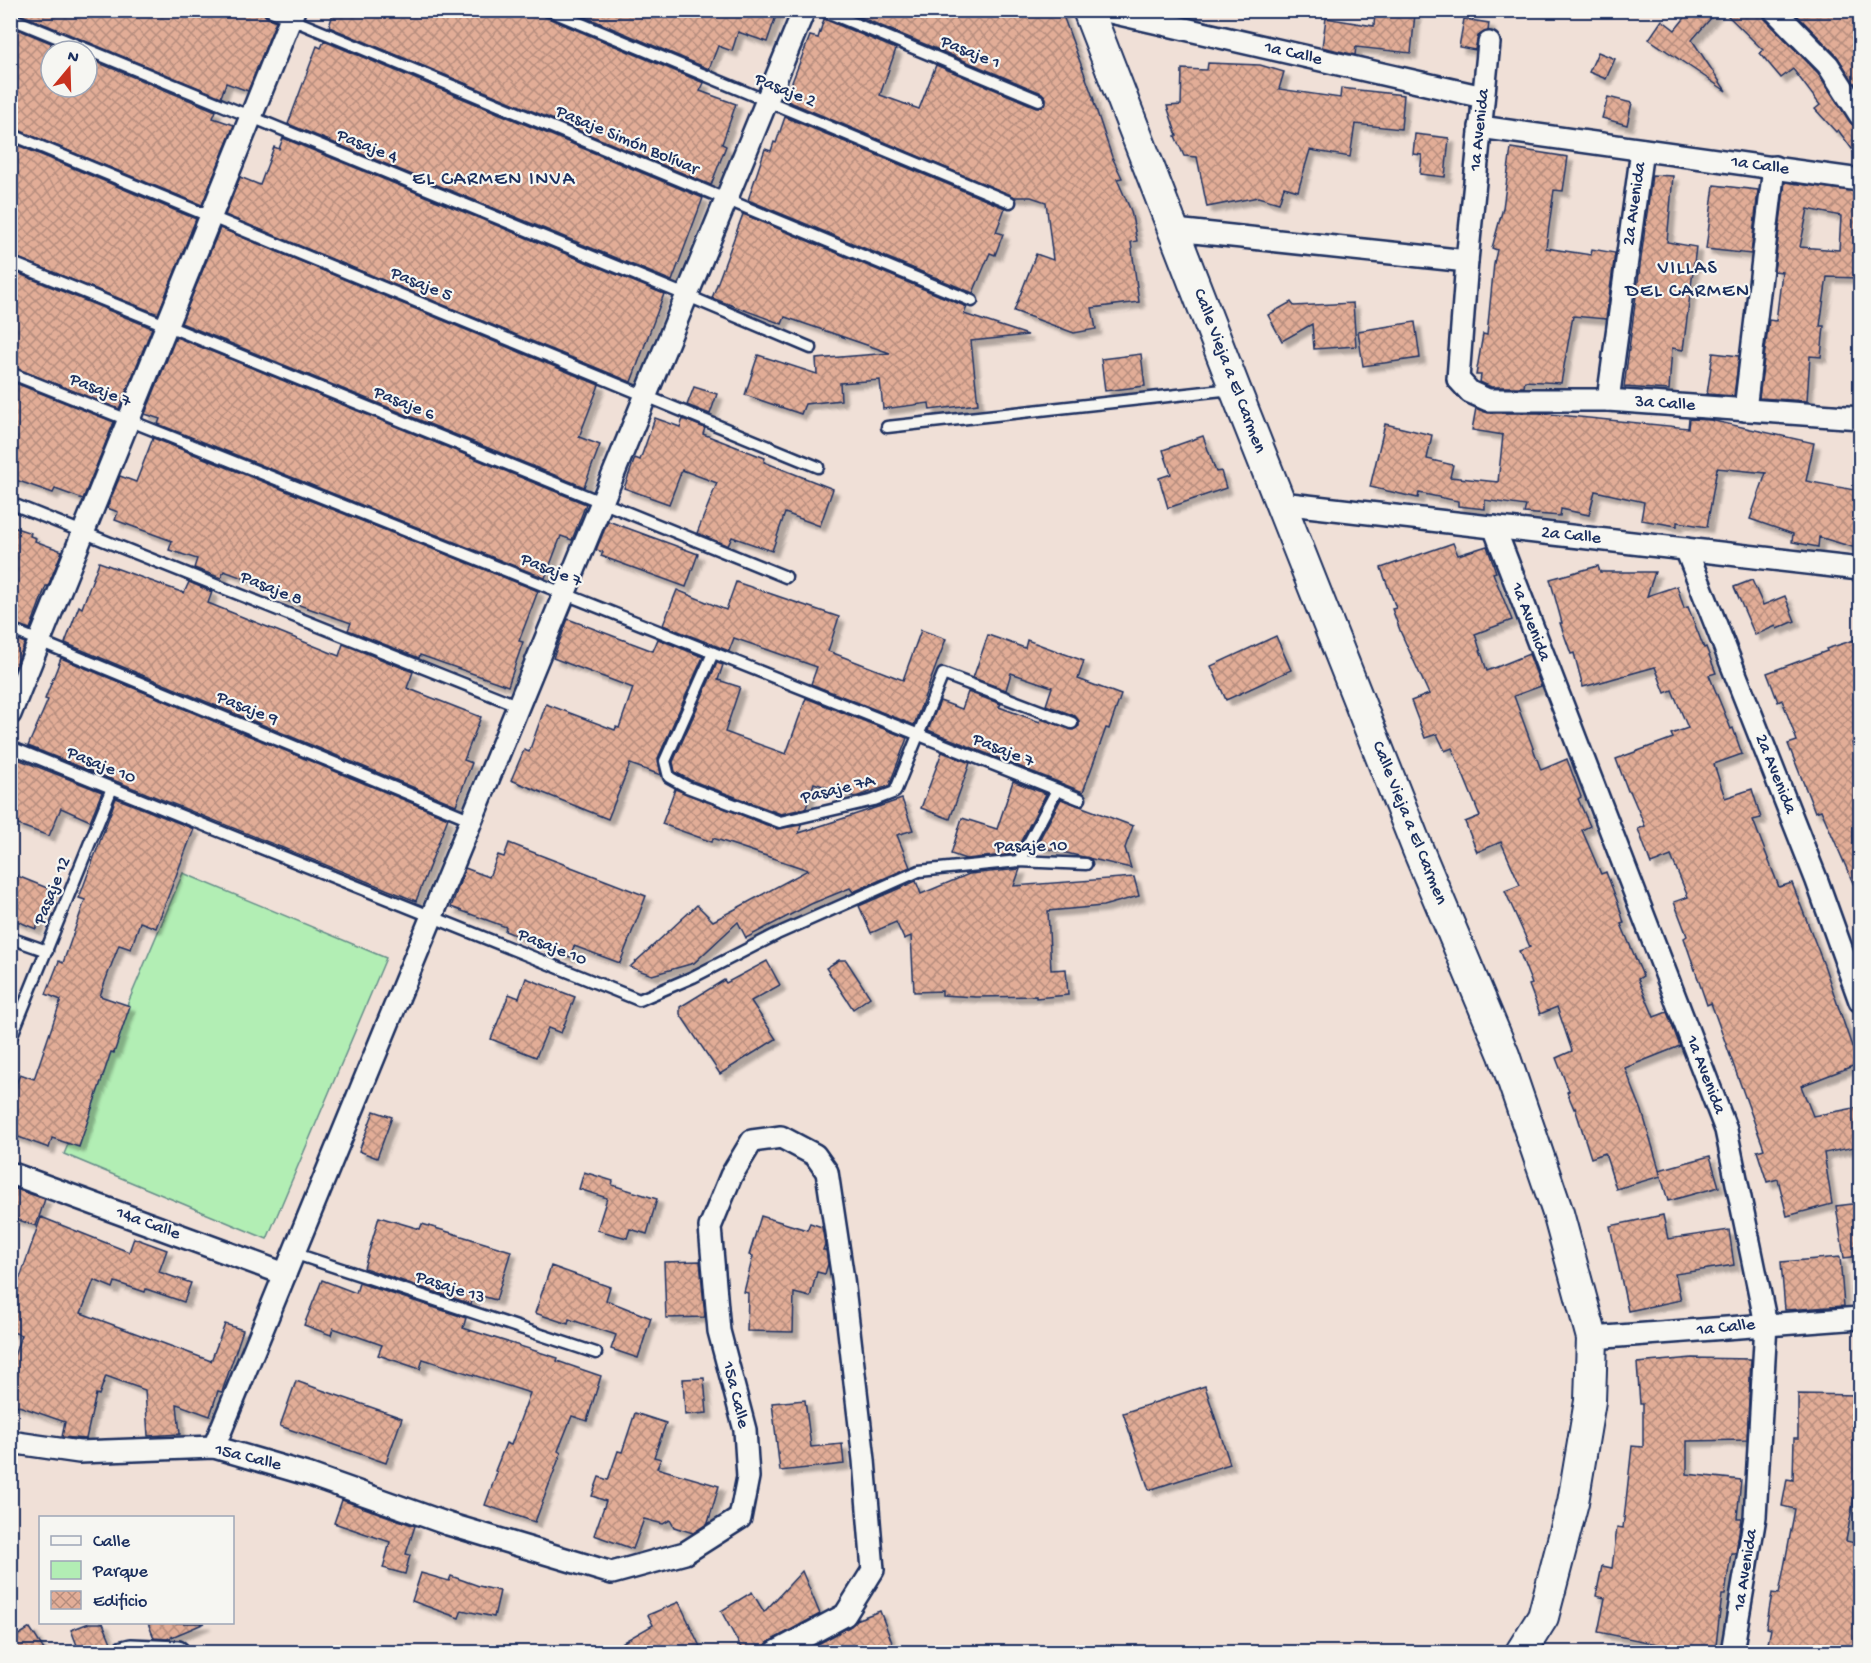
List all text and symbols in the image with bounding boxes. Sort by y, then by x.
street label: Pasaje 1 [936,31,1003,74]
street label: 1a Calle [1261,37,1325,71]
north arrow [39,39,99,99]
text: N [65,47,81,69]
street label: Pasaje 2 [750,69,819,113]
street label: 1a Avenida [1465,87,1495,173]
street label: Pasaje Simón Bolívar [551,101,703,181]
street label: Pasaje 4 [333,125,401,169]
street label: 1a Calle [1729,151,1791,181]
street label: 2a Avenida [1619,160,1651,247]
district label: EL CARMEN INVA [412,169,576,192]
district label: VILLAS DEL CARMEN [1623,258,1751,304]
street label: Pasaje 5 [386,263,455,307]
street label: Calle Vieja a El Carmen [1188,286,1270,457]
street label: Pasaje 7 [65,369,135,413]
street label: Pasaje 6 [369,382,439,426]
street label: 3a Calle [1633,391,1697,417]
street label: 2a Calle [1540,522,1603,550]
street label: Pasaje 7 [516,549,586,593]
street label: Pasaje 8 [236,567,305,611]
street label: 1a Avenida [1505,579,1555,665]
street label: Pasaje 9 [212,687,281,731]
street label: Pasaje 7 [968,729,1038,773]
street label: 2a Avenida [1750,731,1801,818]
street label: Calle Vieja a El Carmen [1367,738,1452,908]
street label: Pasaje 10 [62,742,139,789]
street label: Pasaje 7A [798,770,878,810]
street label: Pasaje 10 [993,836,1068,858]
street label: Pasaje 12 [30,854,76,929]
street label: Pasaje 10 [513,924,590,971]
street label: 1a Avenida [1680,1032,1730,1118]
street label: 14a Calle [112,1202,184,1246]
street label: Pasaje 13 [412,1267,487,1309]
street label: 1a Calle [1695,1314,1757,1342]
street label: 15a Calle [716,1359,754,1431]
street label: 15a Calle [212,1439,284,1477]
legend [39,1516,234,1624]
street label: 1a Avenida [1729,1527,1763,1613]
text: Calle [93,1532,131,1553]
text: Parque [92,1562,149,1583]
text: Edificio [93,1592,147,1613]

